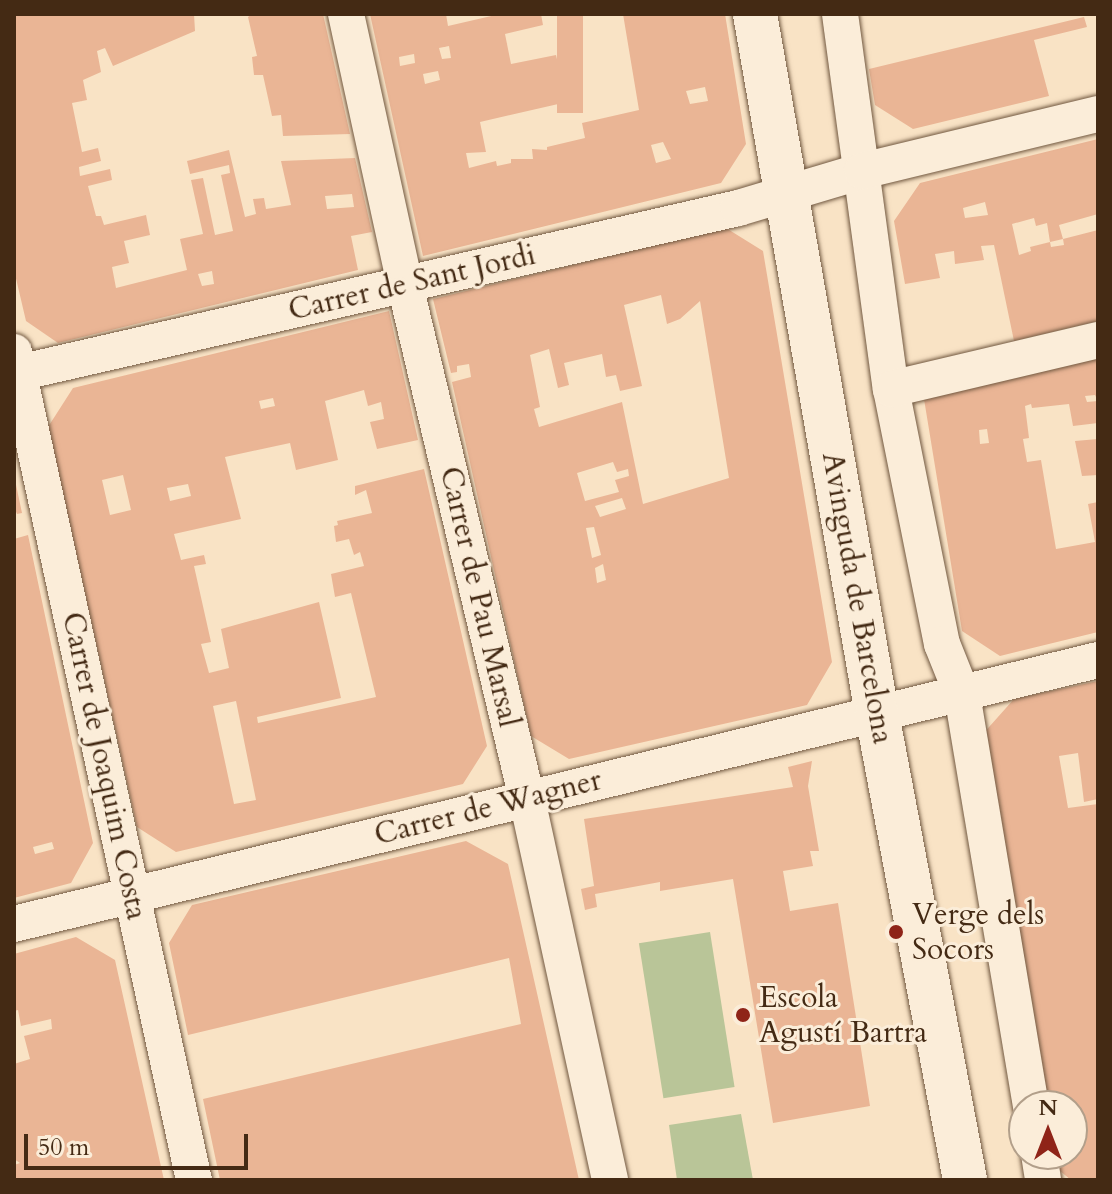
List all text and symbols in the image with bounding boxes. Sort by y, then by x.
street label: Carrer de Sant Jordi [285,237,539,329]
street label: Avinguda de Barcelona [814,449,900,747]
street label: Carrer de Pau Marsal [432,463,526,731]
street label: Carrer de Joaquim Costa [54,609,154,923]
street label: Carrer de Wagner [371,762,605,854]
place label: Verge dels Socors [912,897,1044,968]
marker: Verge dels Socors [887,923,905,941]
place label: Escola Agustí Bartra [759,980,927,1050]
marker: Escola Agustí Bartra [734,1006,752,1024]
north arrow [1008,1090,1088,1170]
text: N [1038,1093,1058,1123]
scale bar [28,1118,252,1168]
text: 50 m [38,1131,89,1164]

